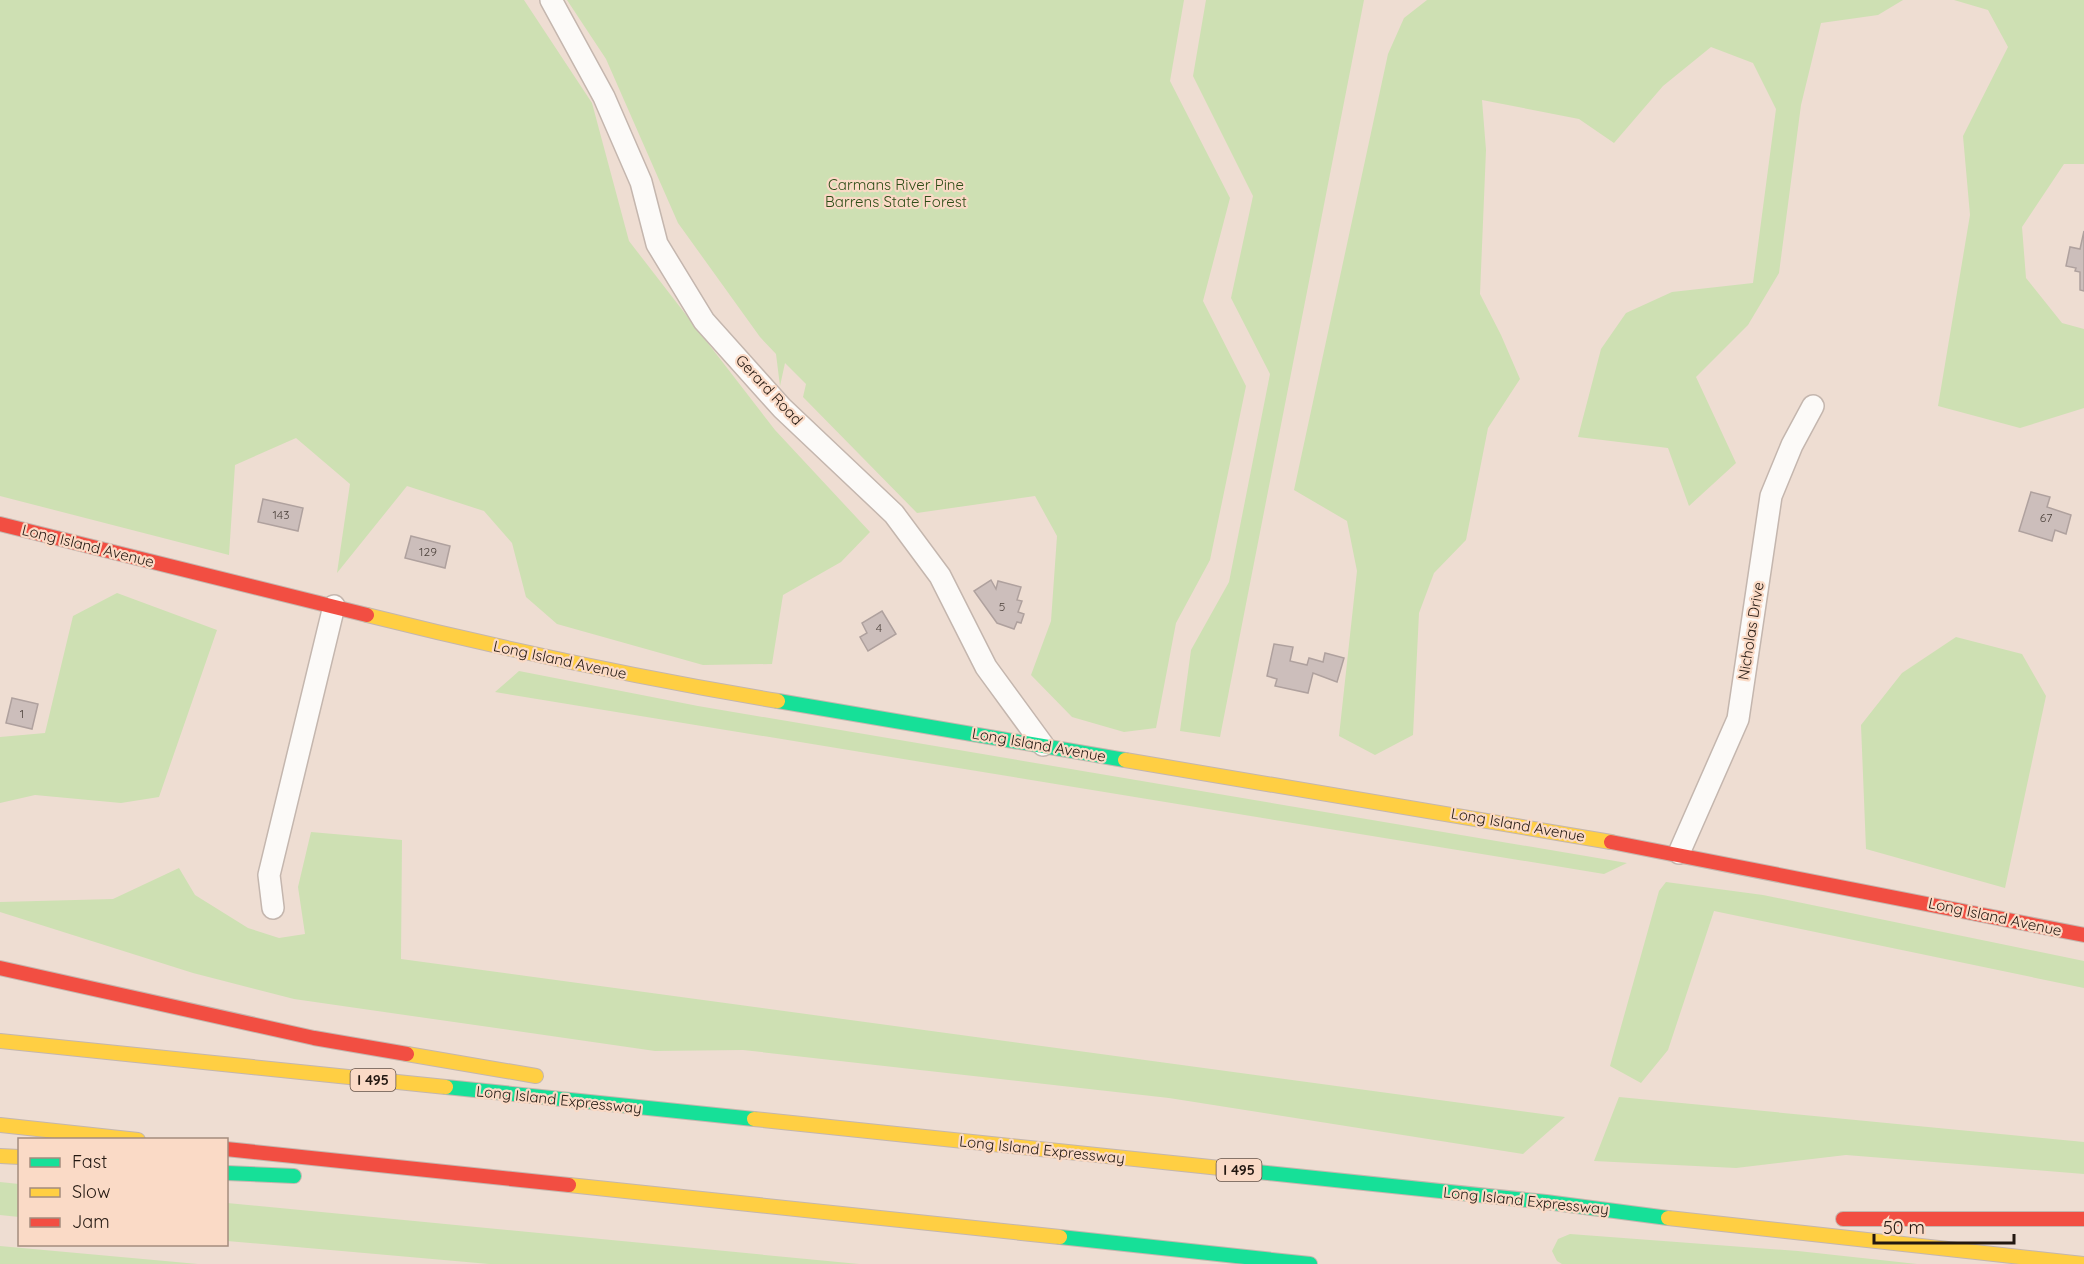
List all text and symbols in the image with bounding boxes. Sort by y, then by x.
park label: Carmans River Pine Barrens State Forest [825,175,967,211]
street label: Gerard Road [732,350,807,429]
house number: 143 [273,507,289,522]
house number: 67 [2040,510,2052,525]
street label: Long Island Avenue [20,520,156,571]
house number: 129 [419,544,437,559]
street label: Nicholas Drive [1733,580,1768,681]
house number: 5 [999,599,1005,614]
house number: 4 [876,620,882,635]
street label: Long Island Avenue [492,636,628,683]
house number: 1 [20,706,24,721]
street label: Long Island Avenue [971,723,1108,766]
street label: Long Island Avenue [1450,803,1587,846]
street label: Long Island Avenue [1927,893,2063,940]
road number: I 495 [350,1069,395,1091]
street label: Long Island Expressway [475,1081,643,1118]
street label: Long Island Expressway [958,1131,1126,1168]
legend [18,1138,228,1246]
text: Fast [72,1150,107,1173]
road number: I 495 [1216,1159,1262,1181]
text: Slow [72,1180,110,1203]
street label: Long Island Expressway [1442,1182,1610,1219]
scale bar [1874,1207,2014,1245]
text: Jam [72,1210,110,1233]
text: 50 m [1883,1216,1925,1239]

